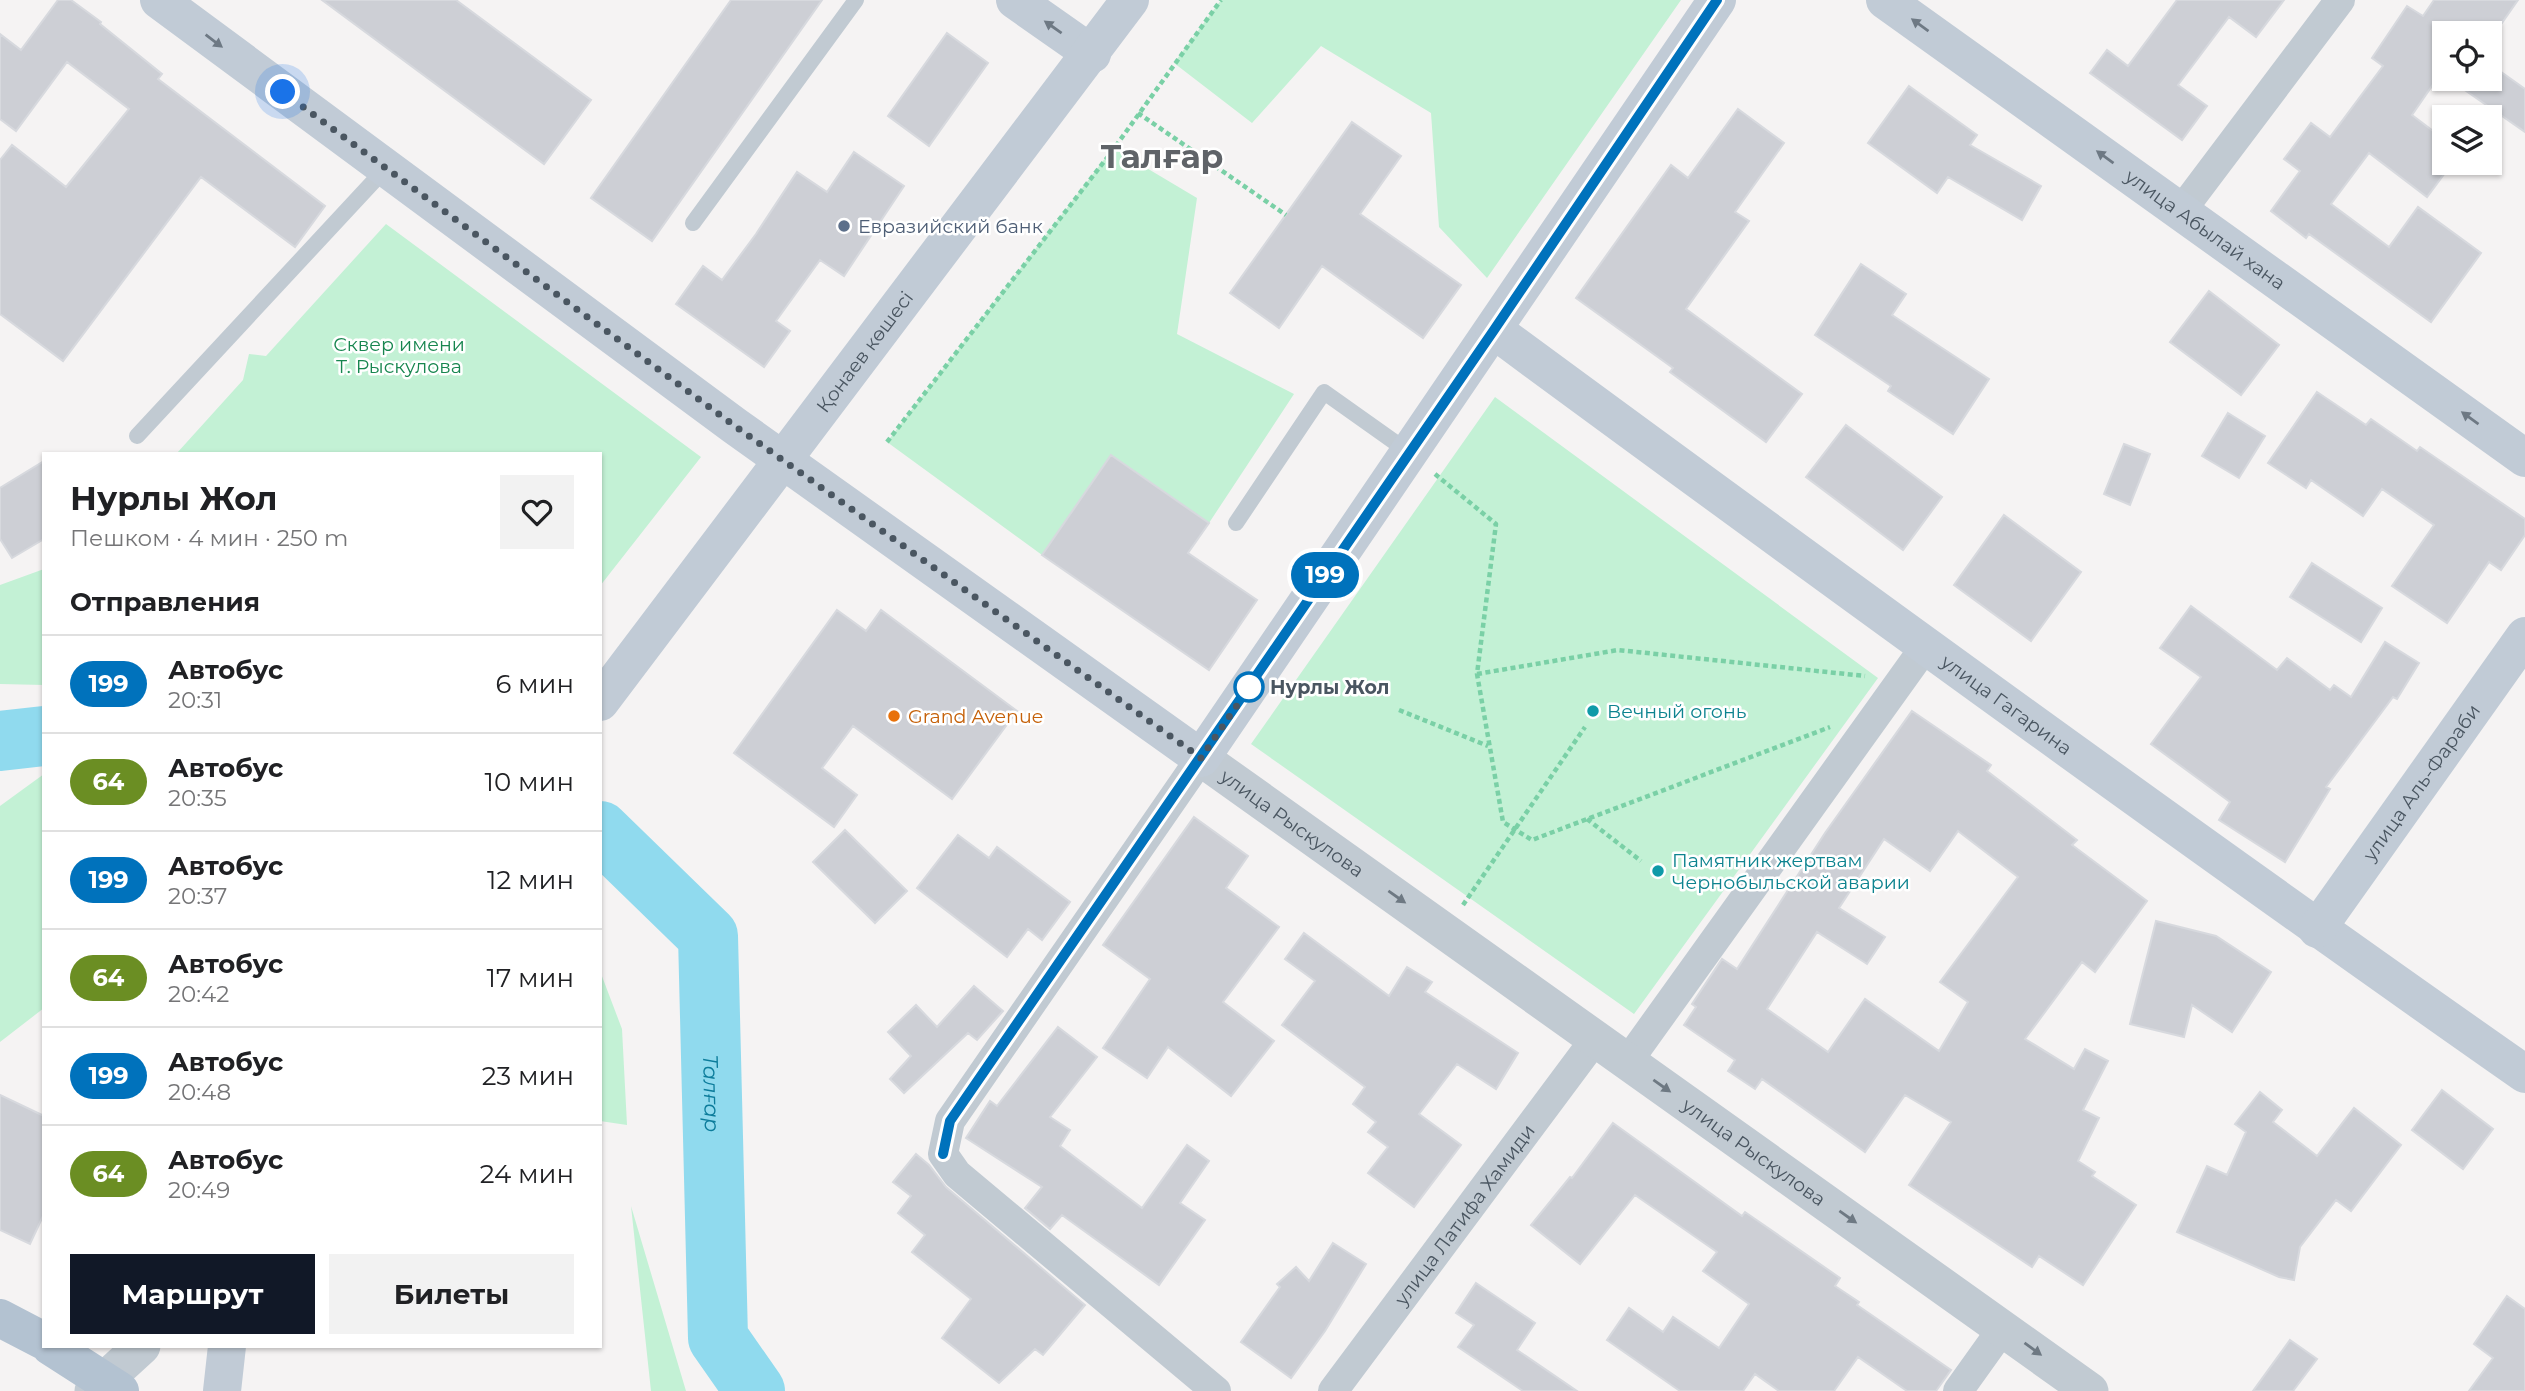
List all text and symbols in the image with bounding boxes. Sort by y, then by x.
one-way arrow [1911,18,1929,32]
one-way arrow [1044,20,1062,34]
map controls [2432,21,2502,175]
button: locate [2432,21,2502,91]
one-way arrow [205,33,223,47]
your location [265,74,300,109]
button: layers [2432,105,2502,175]
district label: Талғар [1101,136,1224,176]
one-way arrow [2096,150,2114,164]
street label: улица Абылай хана [2120,164,2290,294]
place label: Евразийский банк [858,215,1043,238]
marker: Евразийский банк [836,218,852,234]
street label: Қонаев көшесі [811,286,918,417]
park label: Сквер имени Т. Рыскулова [333,333,465,378]
one-way arrow [2460,411,2479,425]
button: heart [500,475,574,549]
text: Нурлы Жол [70,478,277,518]
text: Пешком · 4 мин · 250 m [70,524,348,552]
line badge: 199 [1285,552,1365,598]
text: 199 [1305,560,1345,589]
text: Отправления [70,586,260,618]
street label: улица Гагарина [1936,649,2077,760]
text: Автобус [168,654,283,686]
text: 6 мин [495,668,574,700]
text: 199 [89,669,128,698]
marker: Нурлы Жол [1234,672,1264,702]
place label: Нурлы Жол [1270,676,1389,699]
text: 20:31 [168,686,222,714]
street label: улица Аль-Фараби [2357,699,2485,866]
place label: Вечный огонь [1607,700,1747,723]
marker: Вечный огонь [1585,703,1601,719]
place label: Grand Avenue [908,705,1043,728]
marker: Grand Avenue [886,708,902,724]
text: Автобус [168,752,283,784]
street label: улица Рыскулова [1215,764,1368,882]
text: 10 мин [485,766,574,798]
text: 64 [93,767,124,796]
text: 20:35 [168,784,227,812]
place label: Памятник жертвам Чернобыльской аварии [1672,849,1910,894]
text: Автобус [168,850,283,882]
marker: Памятник жертвам Чернобыльской аварии [1650,863,1666,879]
text: 12 мин [487,864,574,896]
text: 199 [89,865,128,894]
text: 20:37 [168,882,227,910]
one-way arrow [1388,890,1406,904]
text: Автобус [168,948,283,980]
text: 17 мин [487,962,574,994]
text: 64 [93,963,124,992]
text: 20:42 [168,980,229,1008]
text: Автобус [168,1046,283,1078]
water label: Талғар [698,1054,725,1133]
text: 23 мин [482,1060,574,1092]
text: 199 [89,1061,128,1090]
text: 20:48 [168,1078,231,1106]
one-way arrow [1653,1079,1671,1093]
street label: улица Рыскулова [1677,1092,1830,1211]
street label: улица Латифа Хамиди [1389,1120,1539,1310]
text: Автобус [168,1144,283,1176]
text: 24 мин [480,1158,574,1190]
text: 64 [93,1159,124,1188]
text: 20:49 [168,1176,230,1204]
one-way arrow [1839,1210,1857,1224]
button: Маршрут [70,1254,315,1334]
button: Билеты [329,1254,574,1334]
one-way arrow [2024,1342,2042,1356]

